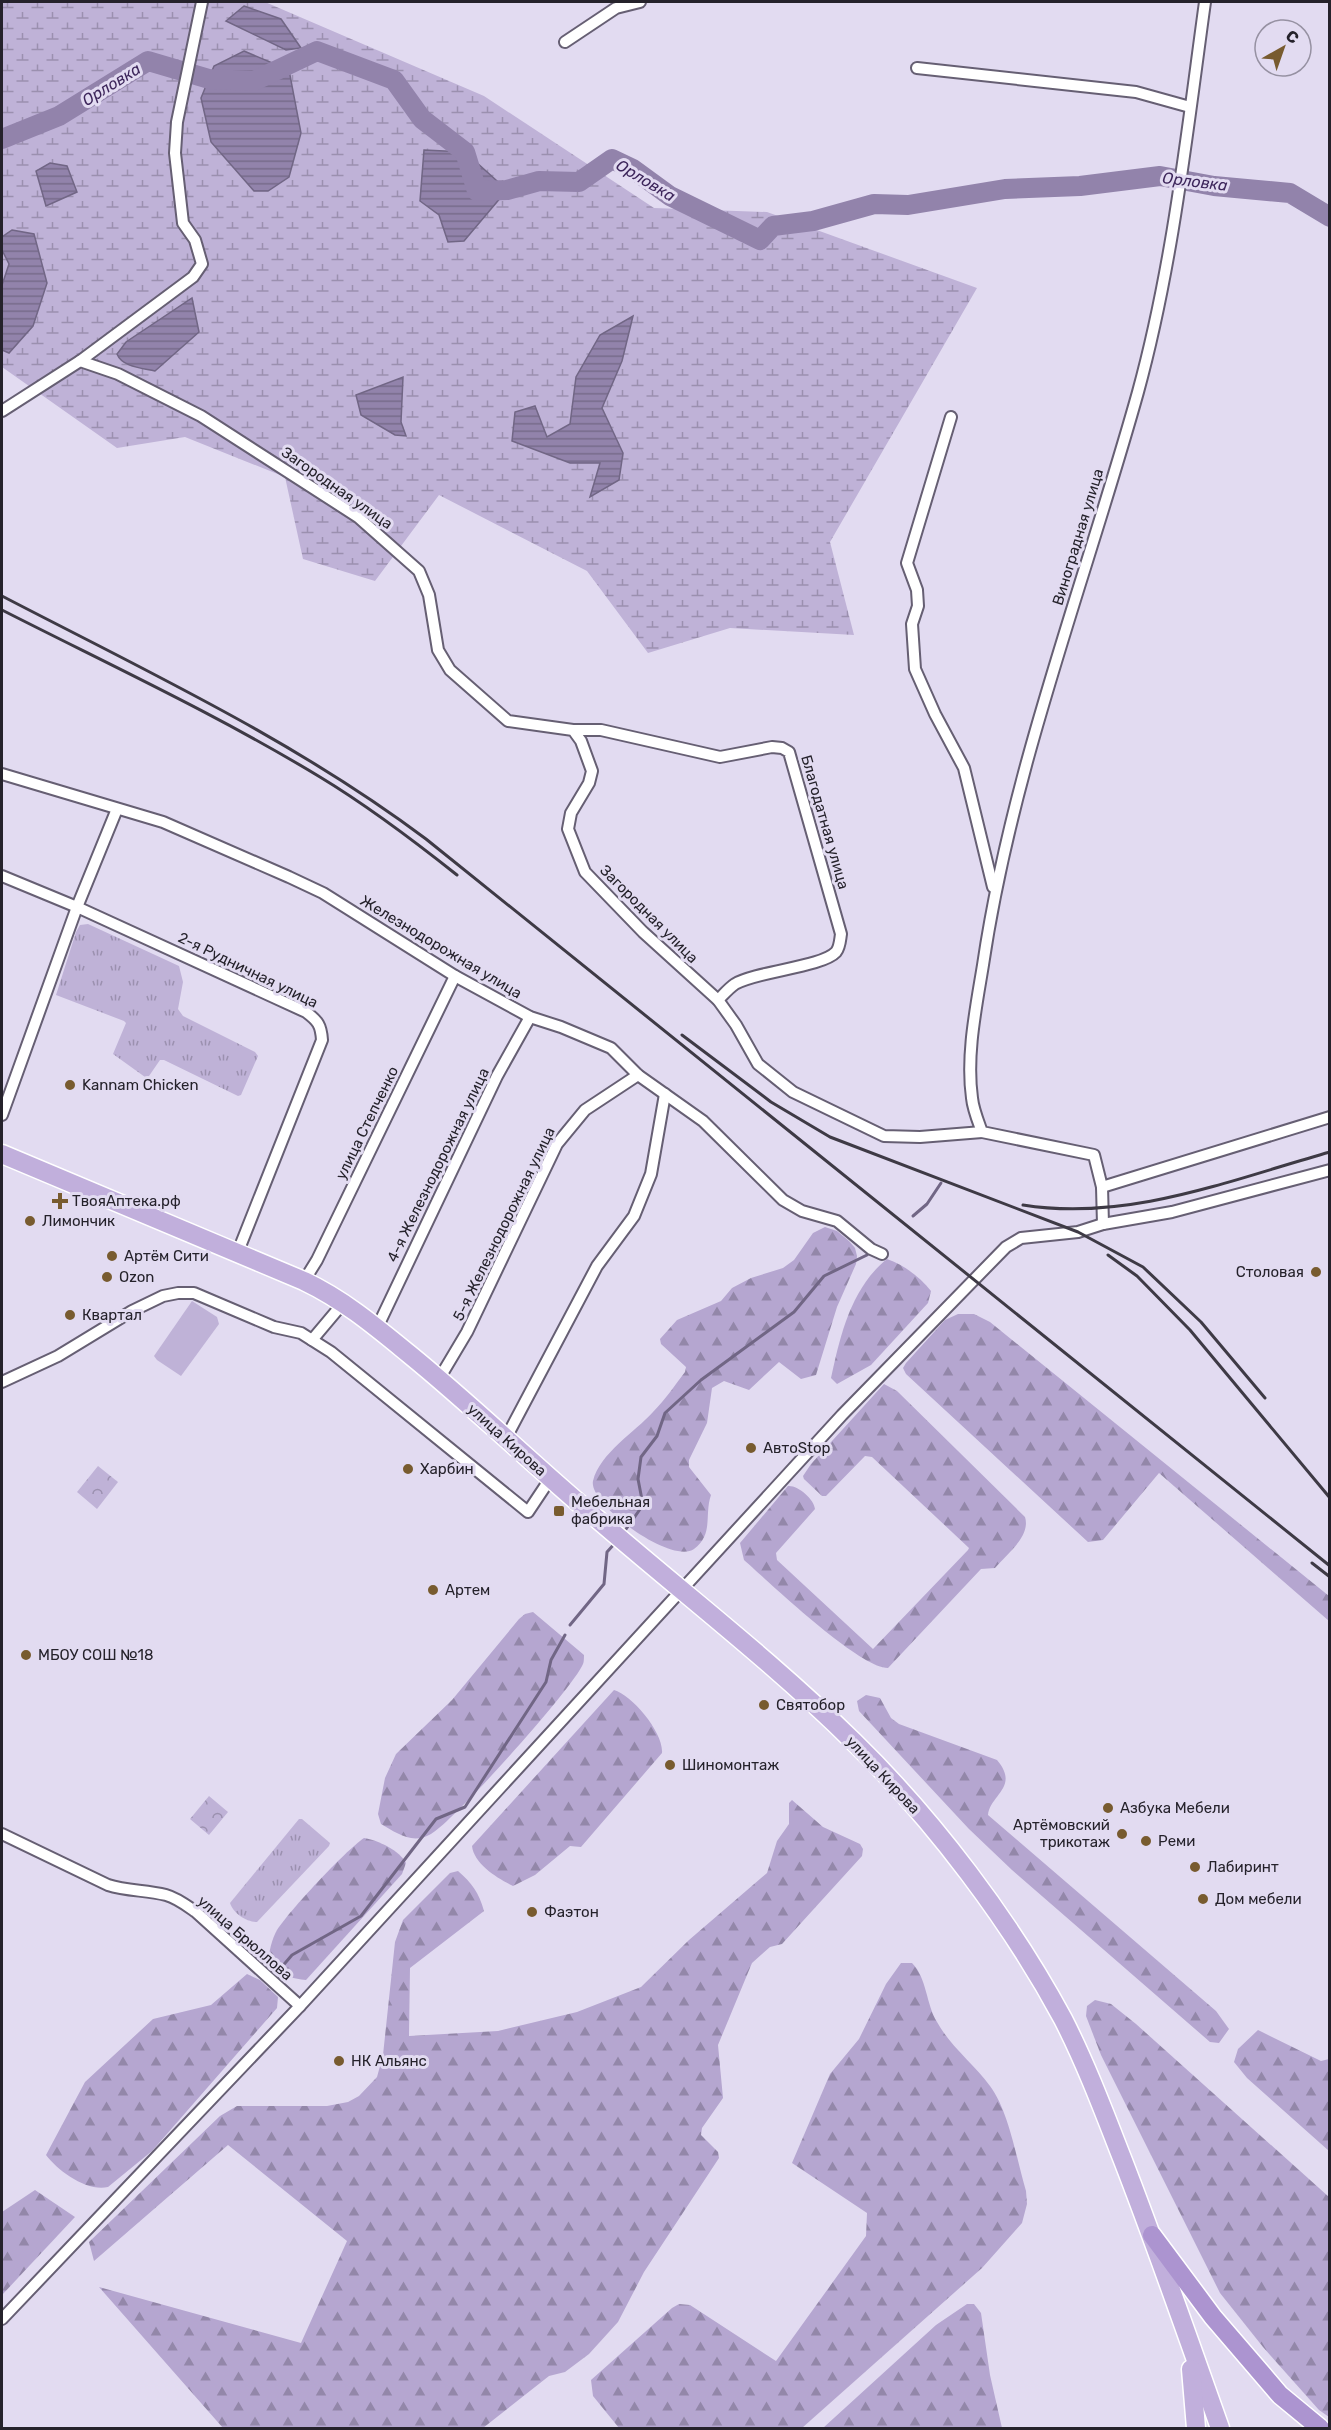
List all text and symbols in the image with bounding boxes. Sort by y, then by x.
north arrow [1253,18,1313,78]
text: С [1282,26,1303,48]
water label: Орловка [78,59,144,110]
water label: Орловка [613,155,679,205]
water label: Орловка [1161,168,1229,195]
street label: Загородная улица [278,443,396,533]
street label: Виноградная улица [1049,466,1107,608]
street label: Благодатная улица [797,753,853,891]
street label: Загородная улица [596,861,702,967]
street label: Железнодорожная улица [357,892,525,1002]
street label: 2-я Рудничная улица [175,928,321,1012]
street label: улица Степченко [332,1063,402,1183]
street label: 4-я Железнодорожная улица [383,1065,493,1265]
place label: Kannam Chicken [82,1076,199,1094]
marker: Kannam Chicken [63,1078,77,1092]
street label: 5-я Железнодорожная улица [449,1124,559,1324]
place label: ТвояАптека.рф [72,1192,181,1210]
marker: ТвояАптека.рф [53,1194,67,1208]
place label: Лимончик [42,1212,115,1230]
marker: Лимончик [23,1214,37,1228]
place label: Артём Сити [124,1247,209,1265]
marker: Артём Сити [105,1249,119,1263]
place label: Столовая [1236,1263,1304,1281]
marker: Столовая [1309,1265,1323,1279]
place label: Ozon [119,1268,154,1286]
marker: Ozon [100,1270,114,1284]
place label: Квартал [82,1306,142,1324]
marker: Квартал [63,1308,77,1322]
street label: улица Кирова [464,1400,550,1480]
place label: АвтоStop [763,1439,831,1457]
marker: АвтоStop [744,1441,758,1455]
place label: Харбин [420,1460,474,1478]
marker: Харбин [401,1462,415,1476]
place label: Мебельная фабрика [571,1493,650,1528]
marker: Мебельная фабрика [552,1504,566,1518]
place label: Артем [445,1581,490,1599]
marker: Артем [426,1583,440,1597]
place label: МБОУ СОШ №18 [38,1646,154,1664]
marker: МБОУ СОШ №18 [19,1648,33,1662]
place label: Святобор [776,1696,845,1714]
marker: Святобор [757,1698,771,1712]
street label: улица Кирова [842,1732,924,1818]
place label: Шиномонтаж [682,1756,779,1774]
marker: Шиномонтаж [663,1758,677,1772]
place label: Азбука Мебели [1120,1799,1230,1817]
marker: Азбука Мебели [1101,1801,1115,1815]
place label: Артёмовский трикотаж [1013,1816,1110,1851]
marker: Артёмовский трикотаж [1115,1827,1129,1841]
place label: Реми [1158,1832,1195,1850]
marker: Реми [1139,1834,1153,1848]
place label: Лабиринт [1207,1858,1279,1876]
marker: Лабиринт [1188,1860,1202,1874]
place label: Дом мебели [1215,1890,1302,1908]
street label: улица Брюллова [194,1892,296,1984]
marker: Дом мебели [1196,1892,1210,1906]
place label: Фаэтон [544,1903,599,1921]
marker: Фаэтон [525,1905,539,1919]
place label: НК Альянс [351,2052,427,2070]
marker: НК Альянс [332,2054,346,2068]

